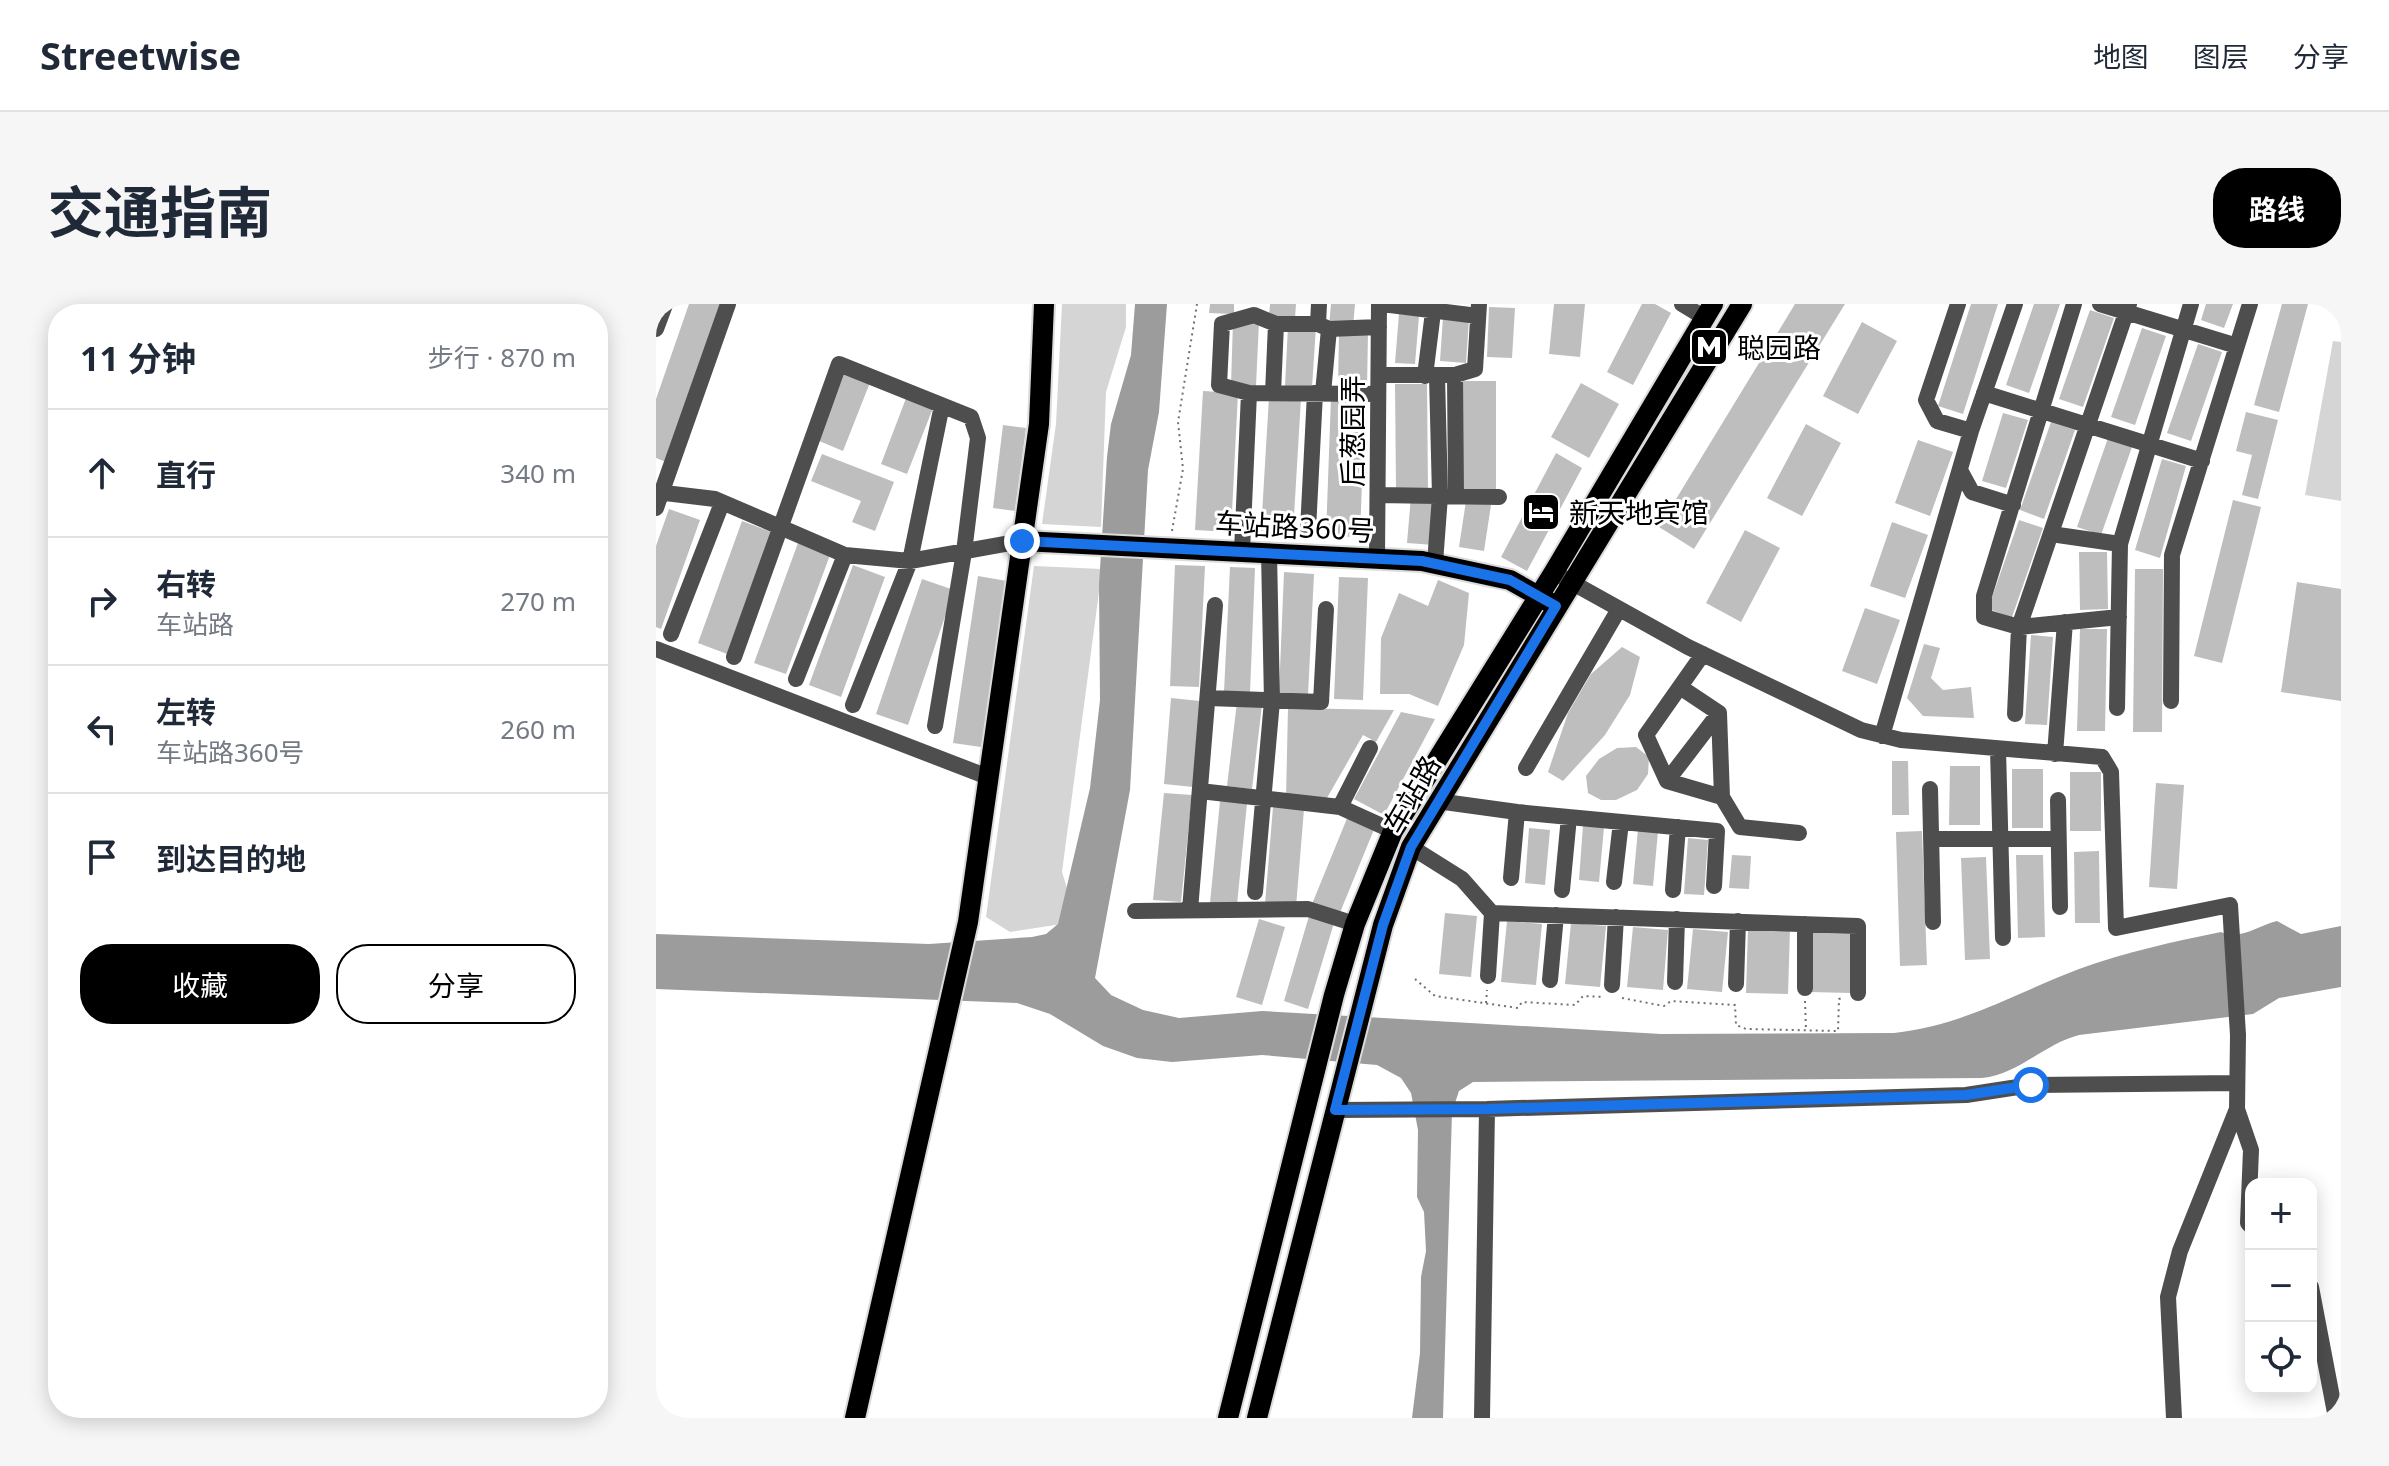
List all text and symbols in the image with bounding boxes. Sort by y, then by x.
text: Streetwise [40,29,241,81]
text: 地图 [2093,37,2149,75]
text: 图层 [2193,37,2249,75]
text: 分享 [2293,37,2349,75]
button: 路线 [2213,168,2341,248]
text: 交通指南 [48,173,272,249]
metro station icon: 聪园路 [1688,326,1730,368]
place label: 聪园路 [1737,328,1821,366]
text: 11 分钟 [80,335,196,381]
text: 步行 · 870 m [428,339,576,375]
street label: 后葱园弄 [1333,375,1371,487]
icon: ahead [80,451,124,495]
text: 直行 [156,454,216,495]
text: 340 m [500,455,576,491]
hotel icon: 新天地宾馆 [1520,491,1562,533]
place label: 新天地宾馆 [1569,493,1709,531]
street label: 车站路360号 [1214,503,1376,549]
route end [1004,523,1040,559]
text: 右转 [156,563,216,604]
icon: right [80,579,124,623]
text: 270 m [500,583,576,619]
text: 车站路 [156,606,234,642]
text: 左转 [156,691,216,732]
icon: left [80,707,124,751]
text: 260 m [500,711,576,747]
text: 车站路360号 [156,734,305,770]
street label: 车站路 [1374,748,1448,840]
icon: arrive [80,835,124,879]
text: 到达目的地 [156,838,306,879]
button: 收藏 [80,944,320,1024]
button: 分享 [336,944,576,1024]
route start [2013,1067,2049,1103]
map controls [2245,1178,2317,1394]
button: + [2245,1178,2317,1250]
button: − [2245,1250,2317,1322]
button: locate [2245,1322,2317,1394]

